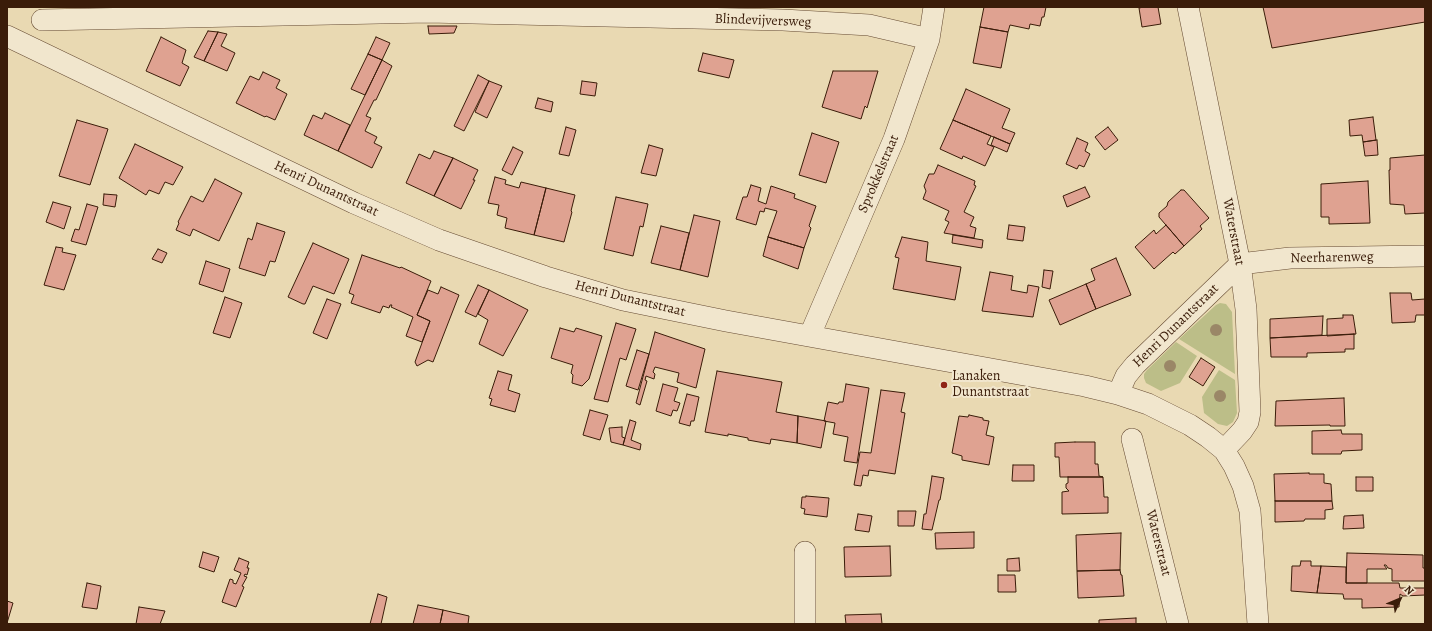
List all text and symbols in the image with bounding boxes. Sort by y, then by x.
street label: Blindevijversweg [714,11,812,31]
street label: Sprokkelstraat [855,132,903,216]
street label: Henri Dunantstraat [271,157,381,221]
street label: Waterstraat [1218,197,1248,267]
street label: Neerharenweg [1290,249,1374,267]
street label: Henri Dunantstraat [573,277,687,321]
street label: Henri Dunantstraat [1129,281,1223,371]
place label: Lanaken Dunantstraat [952,369,1029,402]
marker: Lanaken Dunantstraat [939,380,949,390]
street label: Waterstraat [1142,508,1174,578]
north arrow [1380,579,1420,619]
text: N [1401,582,1417,598]

